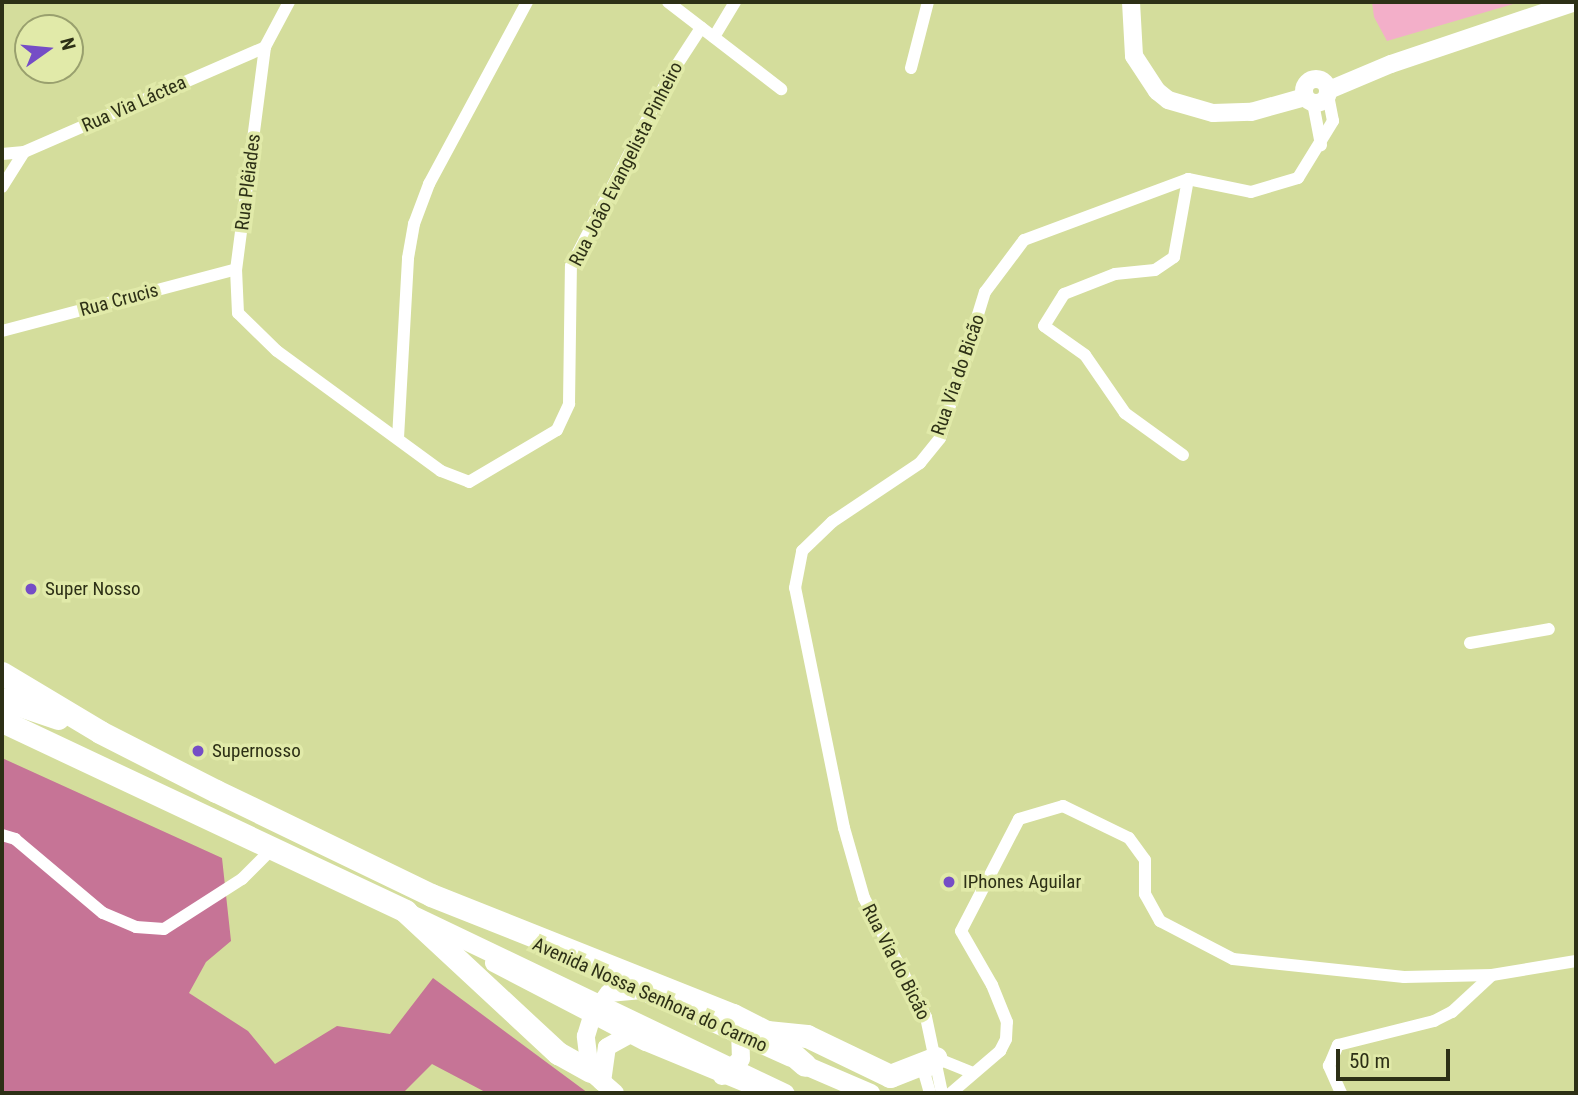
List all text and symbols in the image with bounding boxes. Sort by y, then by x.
north arrow [14,14,84,84]
text: N [55,35,80,53]
street label: Rua João Evangelista Pinheiro [564,58,688,270]
street label: Rua Via Láctea [78,71,190,137]
street label: Rua Plêiades [231,132,265,232]
street label: Rua Crucis [77,279,161,321]
street label: Rua Via do Bicão [927,311,989,439]
place label: Super Nosso [45,578,141,600]
marker: Super Nosso [23,581,39,597]
place label: Supernosso [212,740,301,762]
marker: Supernosso [190,743,206,759]
place label: IPhones Aguilar [963,871,1081,893]
marker: IPhones Aguilar [941,874,957,890]
street label: Rua Via do Bicão [857,900,935,1024]
street label: Avenida Nossa Senhora do Carmo [529,933,771,1057]
scale bar [1340,1036,1454,1080]
text: 50 m [1349,1049,1390,1073]

